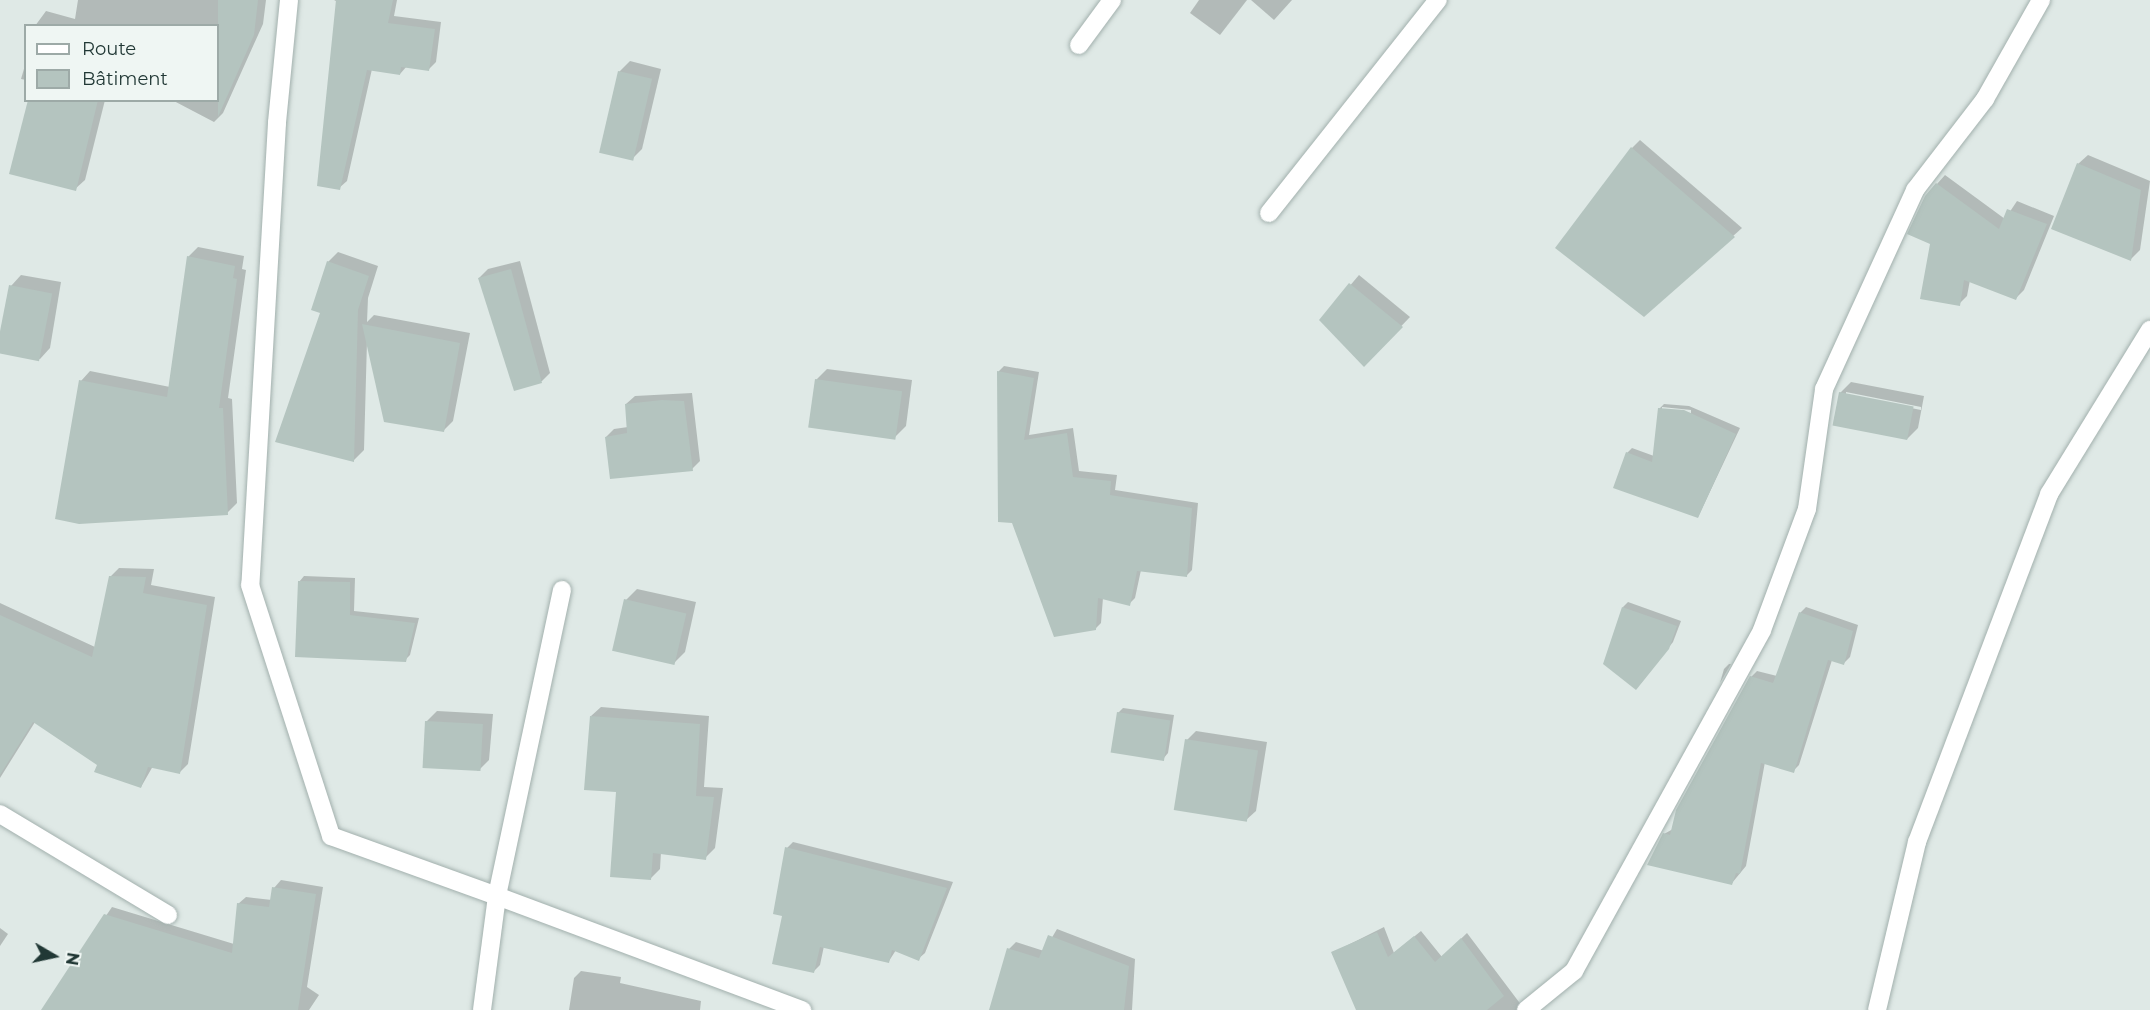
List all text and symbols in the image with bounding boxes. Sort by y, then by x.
legend [24,24,219,102]
text: Route [82,38,136,60]
text: Bâtiment [82,68,168,90]
north arrow [24,926,84,986]
text: N [62,951,83,967]

